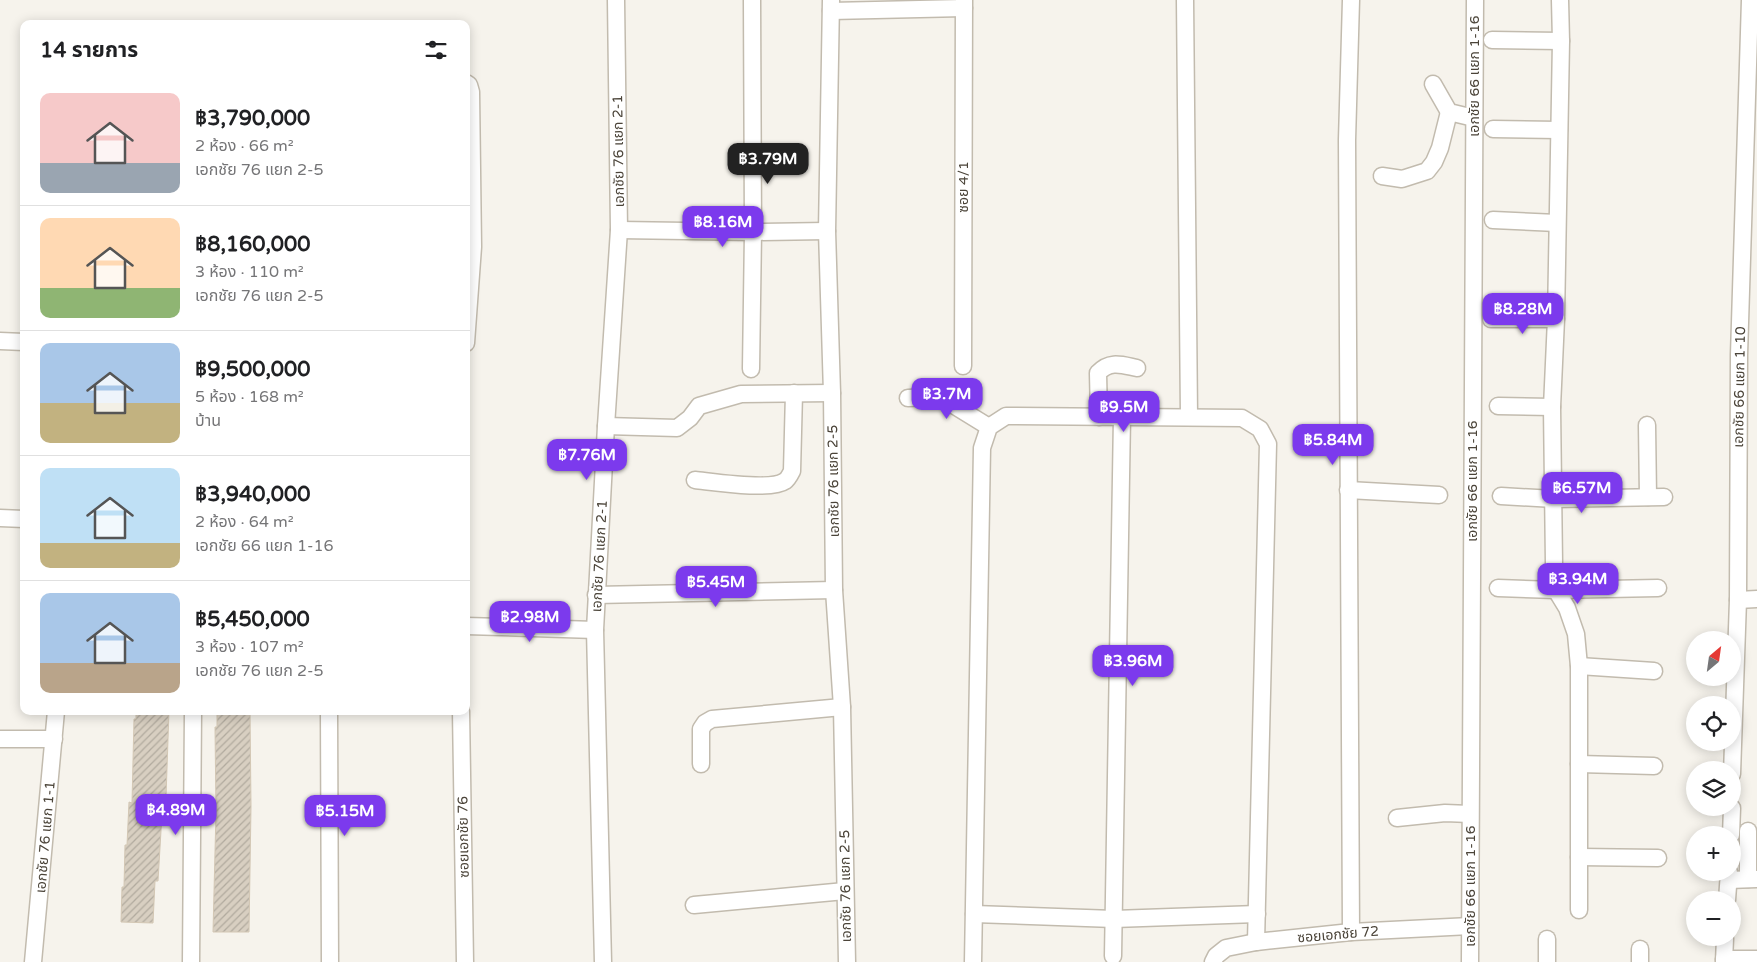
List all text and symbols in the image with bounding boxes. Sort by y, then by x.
street label: เอกชัย 66 แยก 1-16 [1466,15,1483,137]
icon: filters [422,36,450,64]
text: 14 รายการ [40,38,138,63]
street label: เอกชัย 76 แยก 2-1 [609,95,628,207]
text: ฿3,790,000 [195,106,310,131]
icon: home [80,113,140,173]
text: 2 ห้อง · 66 m² [195,136,294,156]
pin: ฿3.79M [727,142,809,185]
text: ฿3.79M [739,149,797,169]
text: เอกชัย 76 แยก 2-5 [195,160,324,180]
street label: ซอย 4/1 [955,161,972,213]
pin: ฿8.16M [682,206,764,248]
text: ฿8.16M [693,212,753,232]
text: ฿8,160,000 [195,232,310,257]
icon: home [80,238,140,298]
text: 3 ห้อง · 110 m² [195,262,304,282]
text: เอกชัย 76 แยก 2-5 [195,286,324,306]
pin: ฿8.28M [1482,292,1564,335]
text: ฿8.28M [1493,299,1553,319]
street label: เอกชัย 66 แยก 1-10 [1730,326,1749,448]
text: ฿9,500,000 [195,357,310,382]
icon: home [80,363,140,423]
pin: ฿3.7M [912,378,982,420]
text: ฿3.7M [923,384,971,404]
text: 5 ห้อง · 168 m² [195,387,304,407]
pin: ฿9.5M [1089,390,1159,433]
text: ฿9.5M [1099,397,1149,417]
text: บ้าน [195,411,221,431]
street label: เอกชัย 66 แยก 1-16 [1464,420,1481,542]
pin: ฿5.84M [1292,424,1374,466]
street label: เอกชัย 76 แยก 2-5 [824,425,843,537]
text: ฿5.84M [1304,430,1362,450]
pin: ฿7.76M [546,438,628,481]
text: ฿7.76M [558,445,616,465]
pin: ฿6.57M [1541,472,1623,514]
text: ฿6.57M [1552,478,1612,498]
text: ฿3,940,000 [195,482,310,507]
icon: home [80,488,140,548]
street label: เอกชัย 76 แยก 2-1 [588,499,611,613]
text: 2 ห้อง · 64 m² [195,512,294,532]
text: เอกชัย 66 แยก 1-16 [195,536,334,556]
pin: ฿3.94M [1537,562,1619,605]
pin: ฿5.45M [675,566,757,608]
text: ฿3.94M [1548,569,1608,589]
text: ฿5.45M [687,572,745,592]
pin: ฿2.98M [489,600,571,643]
text: ฿5,450,000 [195,607,310,632]
text: ฿2.98M [500,607,560,627]
icon: home [80,613,140,673]
north arrow [1686,631,1741,686]
map controls [1686,631,1741,946]
text: 3 ห้อง · 107 m² [195,637,304,657]
pin: ฿3.96M [1092,644,1174,687]
text: ฿3.96M [1103,651,1163,671]
text: เอกชัย 76 แยก 2-5 [195,661,324,681]
button: locate [1686,696,1741,751]
button: layers [1686,761,1741,816]
street label: เอกชัย 76 แยก 1-1 [32,780,59,894]
pin: ฿4.89M [135,794,217,836]
pin: ฿5.15M [304,794,386,837]
street label: ซอยเอกชัย 76 [454,796,473,878]
text: ฿4.89M [147,800,205,820]
text: ฿5.15M [316,801,374,821]
street label: เอกชัย 66 แยก 1-16 [1462,825,1479,947]
button: + [1686,826,1741,881]
street label: เอกชัย 76 แยก 2-5 [836,830,855,942]
button: − [1686,891,1741,946]
street label: ซอยเอกชัย 72 [1297,922,1380,947]

